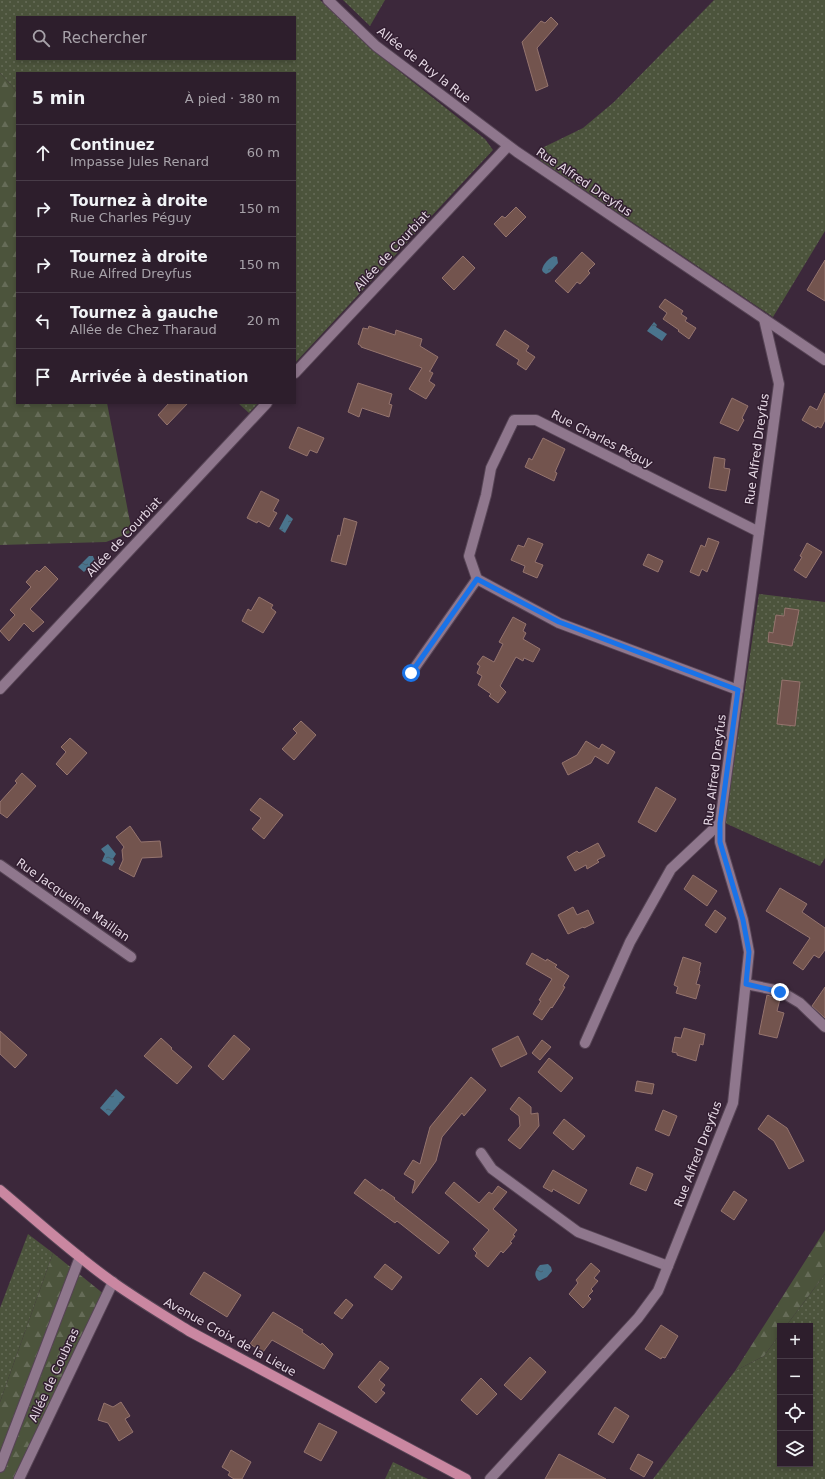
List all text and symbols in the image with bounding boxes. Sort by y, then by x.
search box [16,16,296,60]
street label: Allée de Puy la Rue [374,24,474,106]
icon: search [30,27,52,49]
text: Rechercher [62,29,147,47]
text: 5 min [32,88,85,108]
text: À pied · 380 m [185,91,280,106]
text: Continuez [70,136,155,154]
icon: ahead [32,142,54,164]
text: 60 m [247,145,280,160]
street label: Rue Alfred Dreyfus [534,145,634,219]
text: Impasse Jules Renard [70,154,209,169]
text: Tournez à droite [70,192,208,210]
icon: right [32,198,54,220]
text: 150 m [238,201,280,216]
street label: Allée de Courbiat [352,208,433,294]
text: Rue Charles Péguy [70,210,192,225]
text: Tournez à droite [70,248,208,266]
icon: right [32,254,54,276]
text: 150 m [238,257,280,272]
text: Rue Alfred Dreyfus [70,266,192,281]
text: Tournez à gauche [70,304,218,322]
icon: left [32,310,54,332]
text: 20 m [247,313,280,328]
text: Allée de Chez Tharaud [70,322,217,337]
icon: arrive [32,366,54,388]
text: Arrivée à destination [70,368,248,386]
street label: Rue Alfred Dreyfus [742,392,772,506]
street label: Rue Charles Péguy [549,407,655,471]
street label: Allée de Courbiat [84,494,165,580]
route start [402,664,420,682]
street label: Rue Alfred Dreyfus [701,713,729,827]
street label: Rue Jacqueline Maillan [14,856,132,944]
route end [771,983,789,1001]
street label: Rue Alfred Dreyfus [671,1099,725,1209]
street label: Avenue Croix de la Lieue [162,1295,298,1379]
map controls [777,1323,813,1467]
button: + [777,1323,813,1359]
street label: Allée de Coubras [26,1326,82,1424]
button: − [777,1359,813,1395]
button: locate [777,1395,813,1431]
button: layers [777,1431,813,1467]

